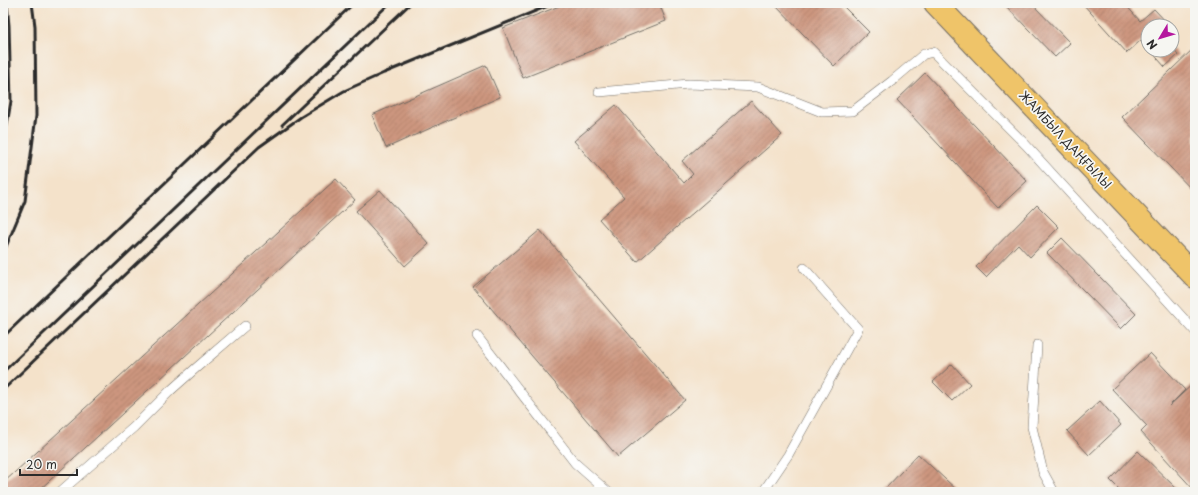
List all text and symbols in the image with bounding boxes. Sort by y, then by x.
north arrow [1140,18,1180,58]
text: N [1142,36,1161,53]
street label: ЖАМБЫЛ ДАҢҒЫЛЫ [1015,86,1116,192]
scale bar [20,451,77,477]
text: 20 m [26,455,57,473]

